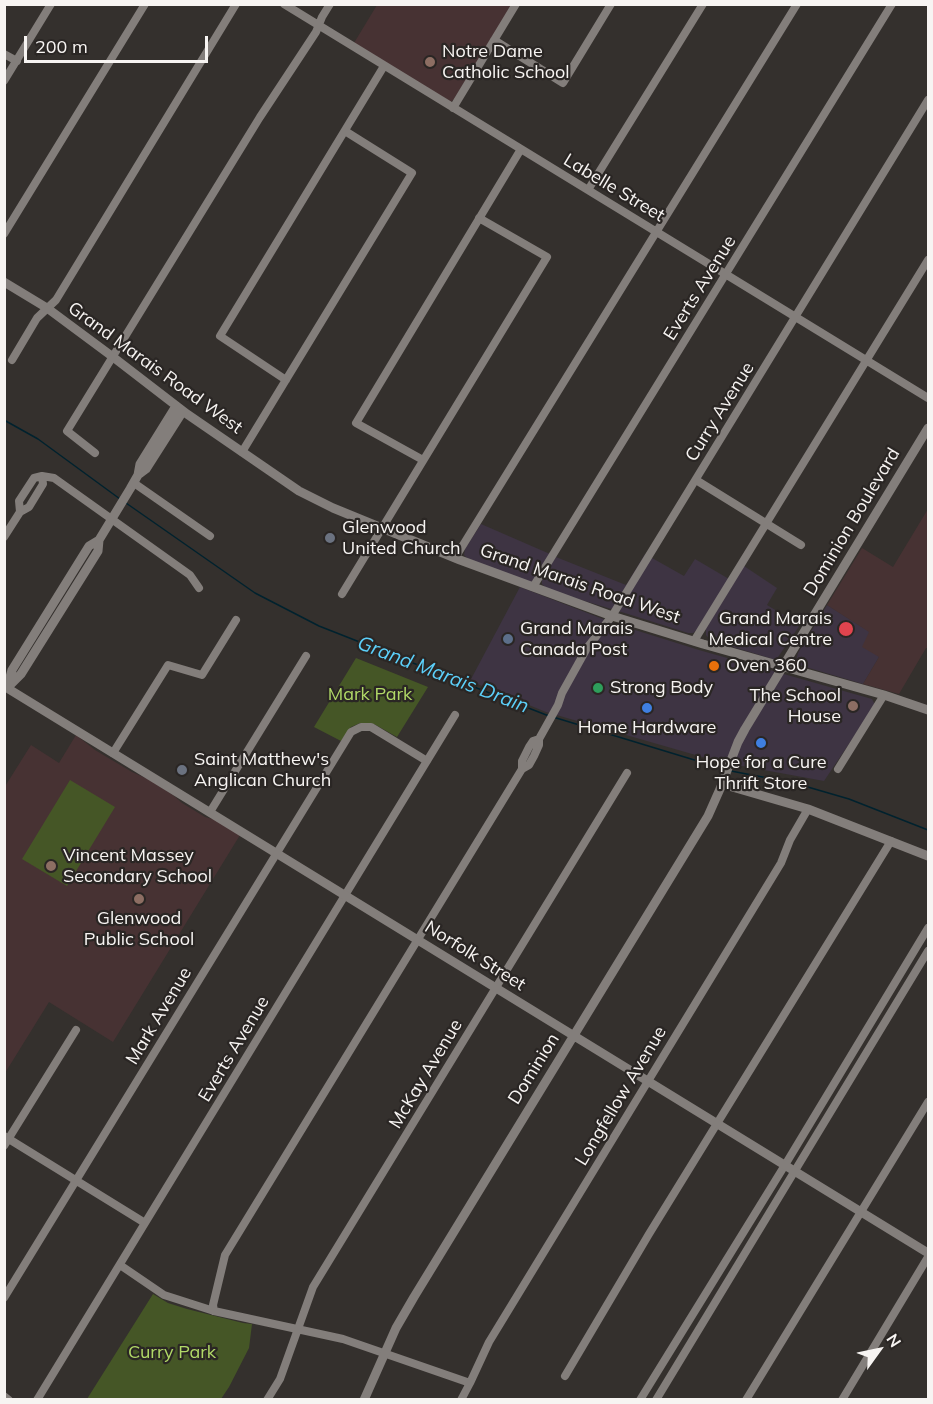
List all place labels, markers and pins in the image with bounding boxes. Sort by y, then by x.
place label: Notre Dame Catholic School [442,41,570,84]
marker: Notre Dame Catholic School [423,55,437,69]
place label: Glenwood United Church [342,517,461,560]
marker: Glenwood United Church [323,531,337,545]
place label: Grand Marais Medical Centre [709,608,832,650]
place label: Grand Marais Canada Post [520,618,633,660]
marker: Grand Marais Medical Centre [837,620,855,638]
marker: Grand Marais Canada Post [501,632,515,646]
place label: Oven 360 [726,655,807,677]
marker: Oven 360 [707,659,721,673]
place label: Strong Body [610,677,713,699]
marker: Strong Body [591,681,605,695]
place label: The School House [750,685,841,728]
marker: The School House [846,699,860,713]
marker: Home Hardware [640,701,654,715]
place label: Home Hardware [578,717,716,739]
marker: Hope for a Cure Thrift Store [754,736,768,750]
place label: Saint Matthew's Anglican Church [194,749,331,792]
place label: Hope for a Cure Thrift Store [696,752,826,795]
marker: Saint Matthew's Anglican Church [175,763,189,777]
place label: Vincent Massey Secondary School [63,845,212,888]
marker: Vincent Massey Secondary School [44,859,58,873]
marker: Glenwood Public School [132,892,146,906]
place label: Glenwood Public School [84,908,194,950]

